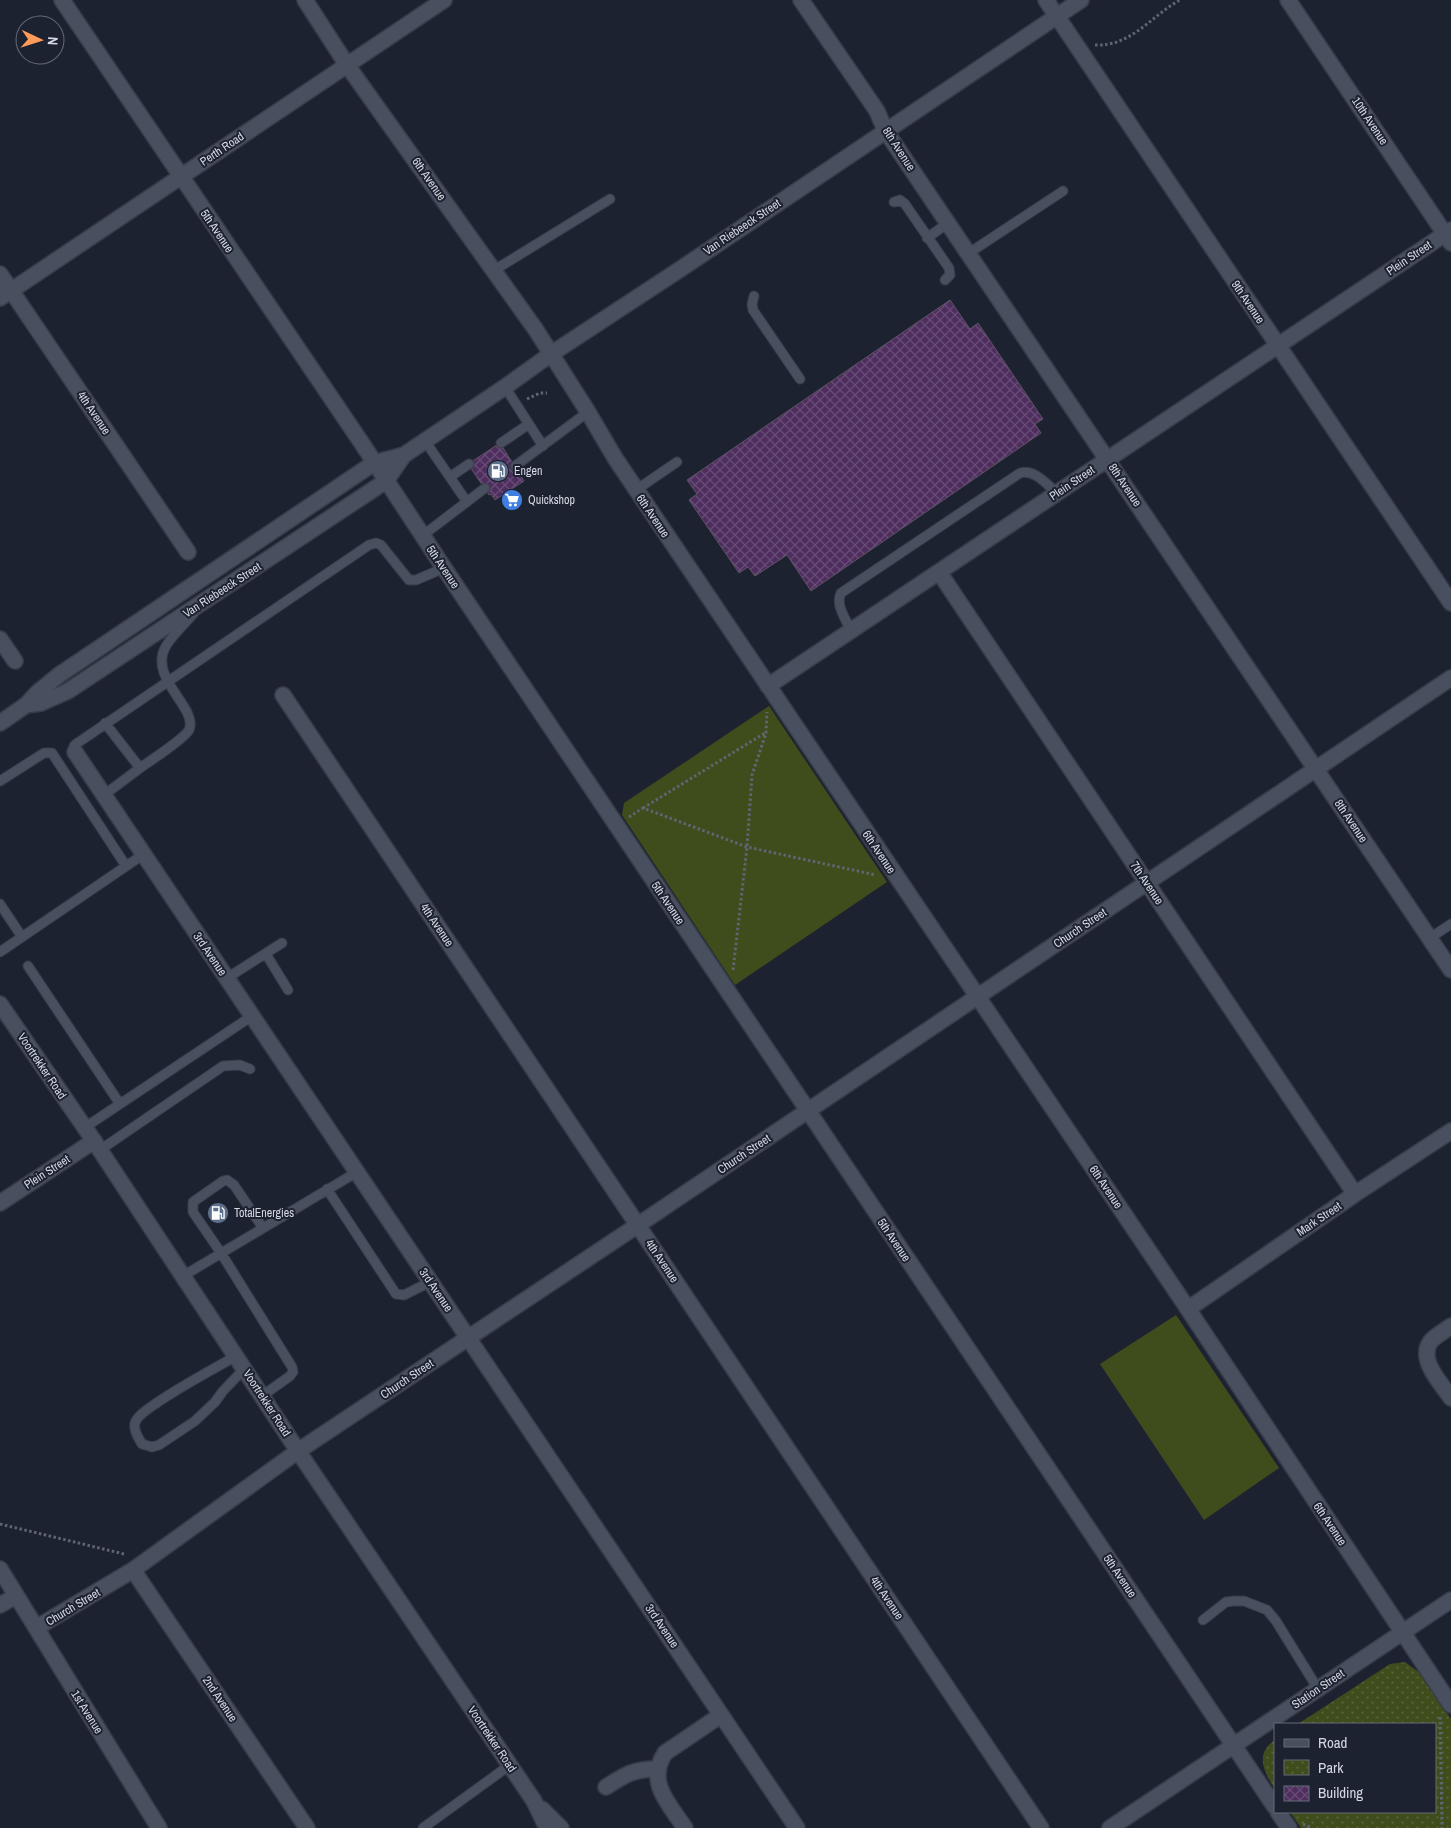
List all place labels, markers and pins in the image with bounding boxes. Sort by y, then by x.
fuel station icon: Engen [486,459,510,483]
place label: Engen [514,463,542,479]
supermarket icon: Quickshop [500,488,524,512]
place label: Quickshop [528,492,575,508]
fuel station icon: TotalEnergies [206,1201,230,1225]
place label: TotalEnergies [234,1205,294,1221]

